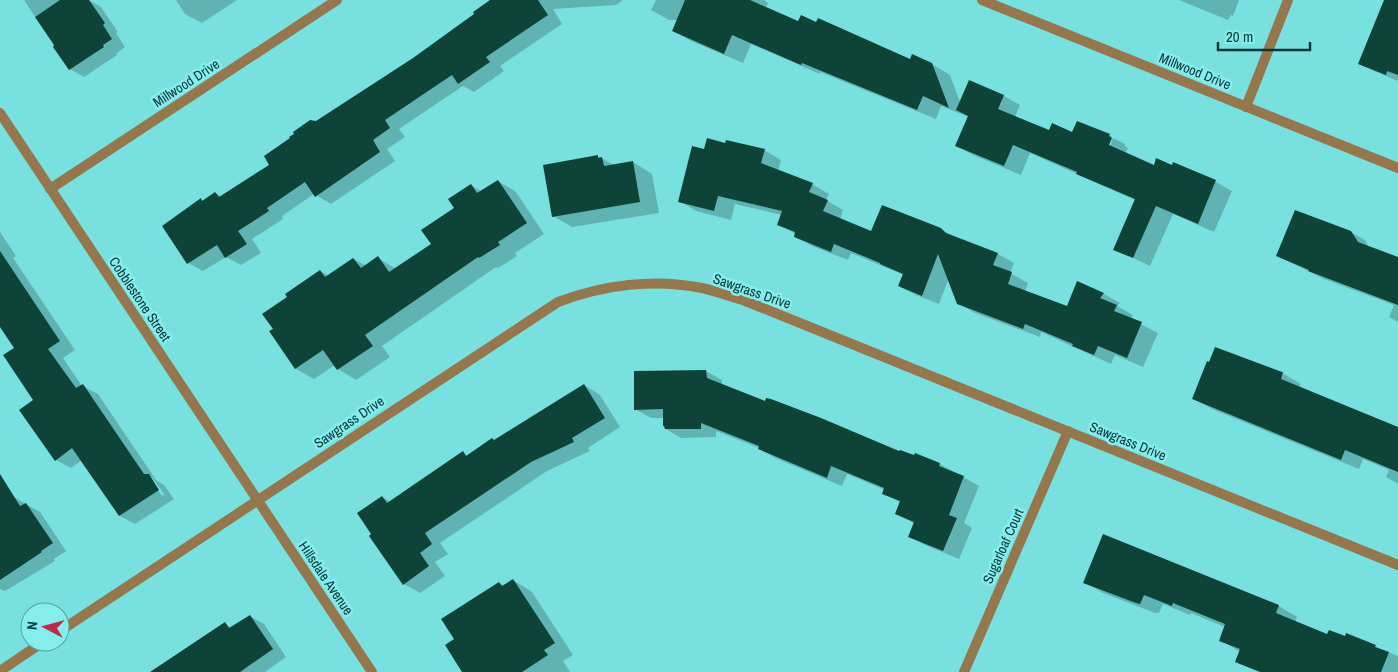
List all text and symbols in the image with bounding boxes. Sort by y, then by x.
scale bar [1218,20,1310,52]
text: 20 m [1226,26,1253,47]
street label: Millwood Drive [1156,48,1234,94]
street label: Millwood Drive [149,55,223,111]
street label: Cobblestone Street [105,253,175,345]
street label: Sawgrass Drive [711,269,793,313]
street label: Sawgrass Drive [310,392,388,452]
street label: Sawgrass Drive [1087,417,1169,465]
street label: Sugarloaf Court [978,506,1028,586]
street label: Hillsdale Avenue [295,538,357,618]
north arrow [20,602,70,652]
text: N [23,621,41,631]

